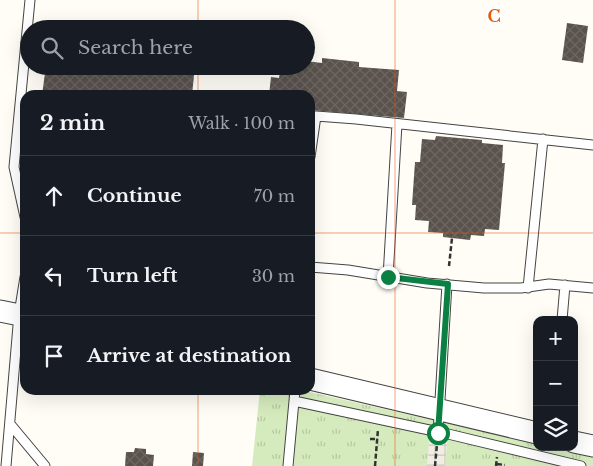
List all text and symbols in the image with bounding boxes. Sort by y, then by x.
text: C [487,6,501,26]
search box [20,20,315,75]
icon: search [38,34,66,62]
text: Search here [78,36,193,59]
text: 2 min [40,110,105,136]
text: Walk · 100 m [188,113,295,133]
icon: ahead [40,182,68,210]
text: Continue [87,184,182,207]
text: 70 m [254,186,295,206]
icon: left [40,262,68,290]
text: Turn left [87,264,178,287]
text: 30 m [252,266,295,286]
route end [377,266,400,289]
map controls [533,316,578,451]
button: + [533,316,578,361]
icon: arrive [40,342,68,370]
text: Arrive at destination [87,344,291,367]
button: − [533,361,578,406]
button: layers [533,406,578,451]
route start [427,422,450,445]

